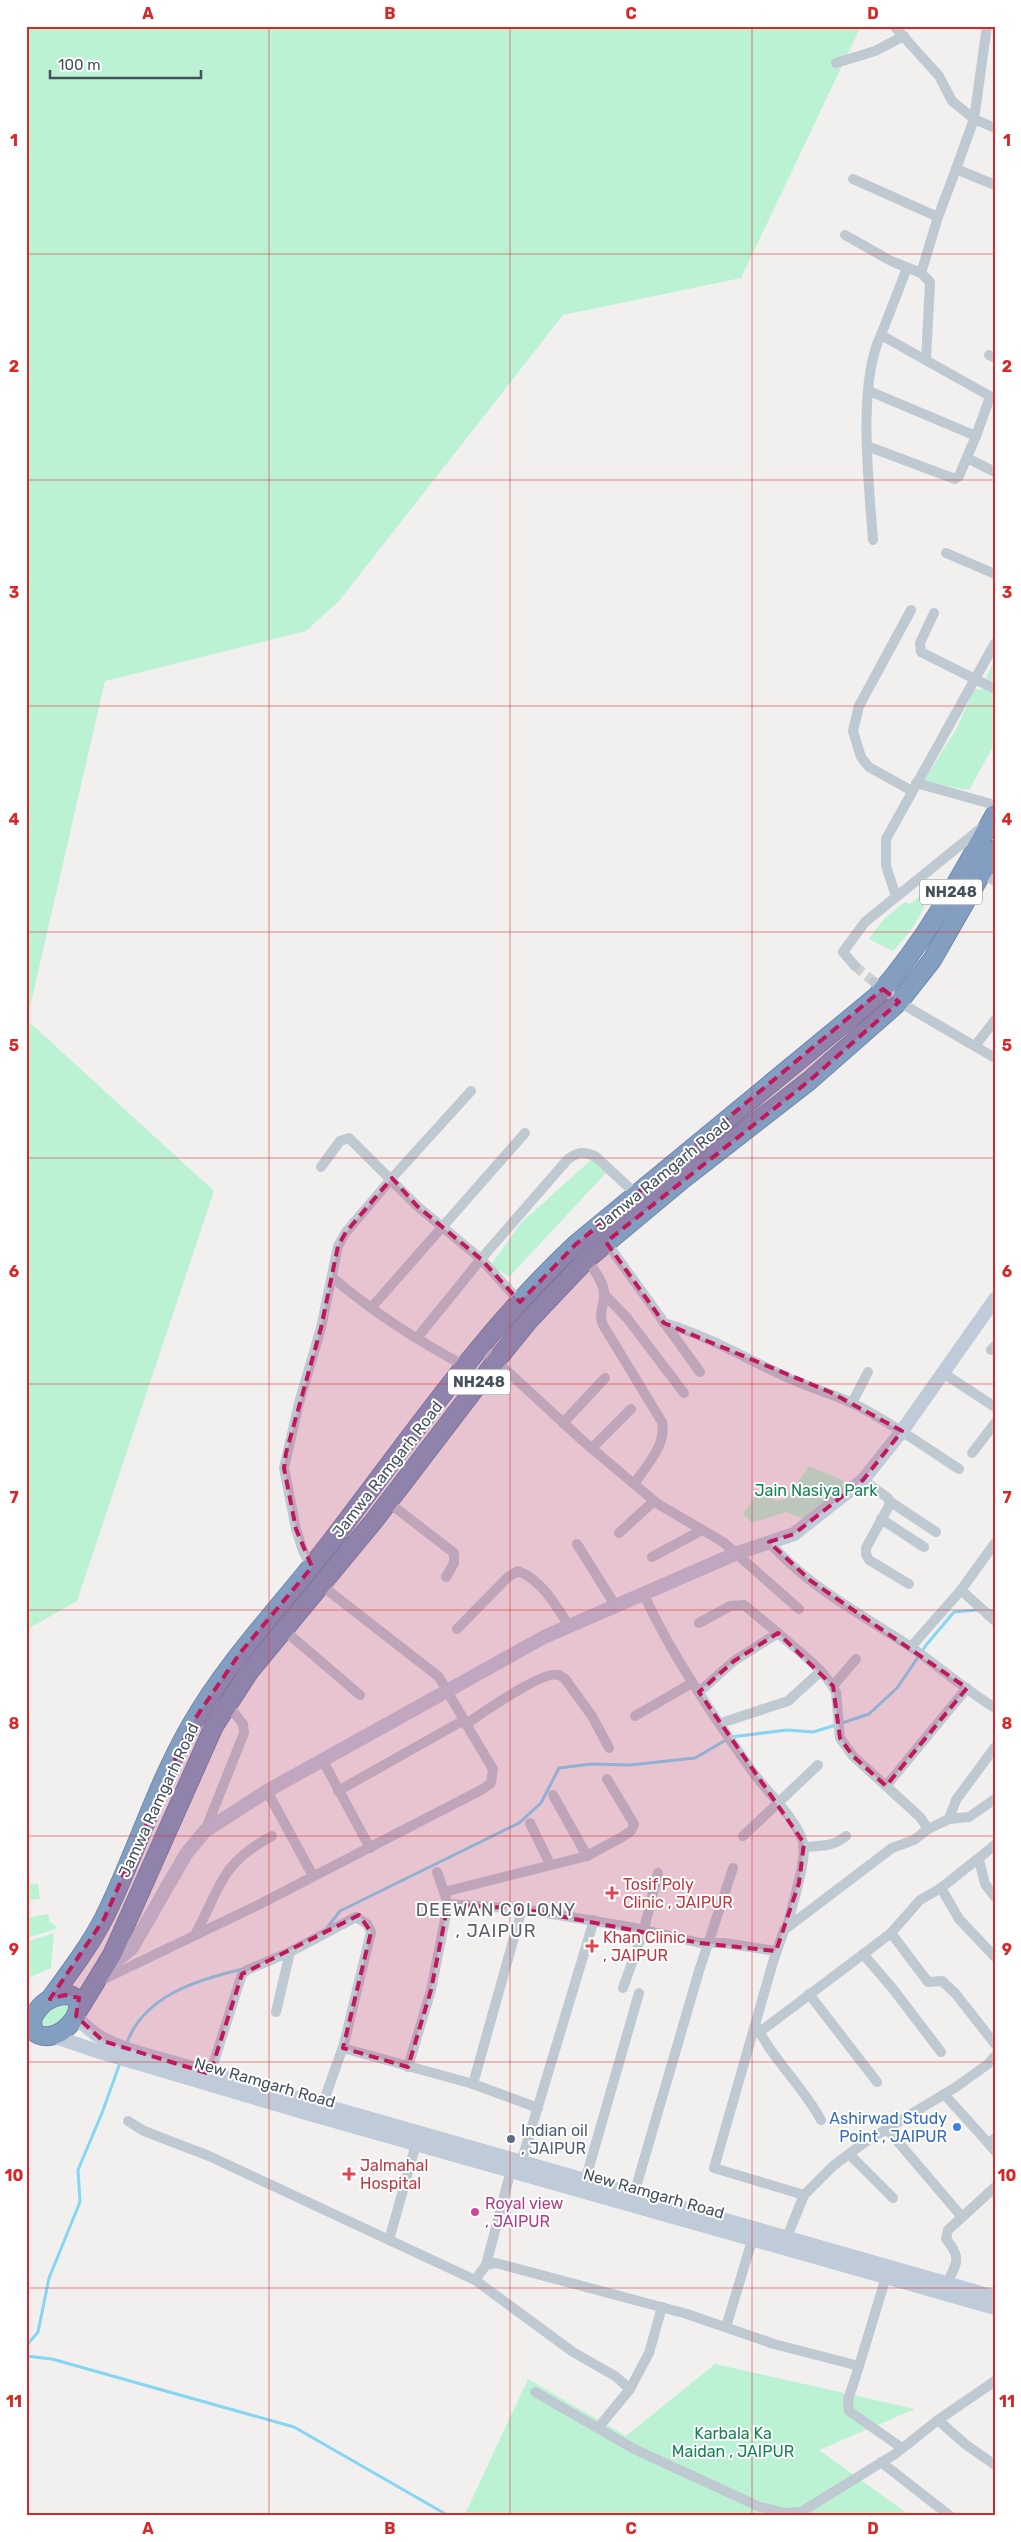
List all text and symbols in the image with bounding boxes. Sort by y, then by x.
text: A [142,4,154,23]
text: B [384,4,396,23]
text: C [625,4,637,23]
text: D [867,4,879,23]
scale bar [50,48,201,80]
text: 100 m [58,56,100,74]
text: 1 [10,131,18,150]
text: 1 [1003,131,1011,150]
text: 2 [9,357,19,376]
text: 2 [1002,357,1012,376]
text: 3 [9,583,19,602]
text: 3 [1002,583,1012,602]
text: 4 [9,810,20,829]
text: 4 [1002,810,1013,829]
road number: NH248 [920,880,982,904]
text: 5 [9,1036,19,1055]
text: 5 [1002,1036,1012,1055]
street label: Jamwa Ramgarh Road [591,1114,734,1235]
text: 6 [9,1262,19,1281]
text: 6 [1002,1262,1012,1281]
road number: NH248 [448,1370,510,1394]
street label: Jamwa Ramgarh Road [328,1397,447,1541]
park label: Jain Nasiya Park [755,1481,878,1500]
text: 7 [9,1488,19,1507]
text: 7 [1002,1488,1012,1507]
text: 8 [9,1714,20,1733]
text: 8 [1002,1714,1013,1733]
street label: Jamwa Ramgarh Road [114,1720,203,1880]
place label: Tosif Poly Clinic , JAIPUR [623,1875,733,1912]
marker: Tosif Poly Clinic , JAIPUR [605,1886,619,1900]
district label: DEEWAN COLONY , JAIPUR [416,1899,576,1942]
place label: Khan Clinic , JAIPUR [603,1928,686,1965]
marker: Khan Clinic , JAIPUR [585,1939,599,1953]
text: 9 [9,1940,19,1959]
text: 9 [1002,1940,1012,1959]
street label: New Ramgarh Road [192,2053,338,2112]
place label: Ashirwad Study Point , JAIPUR [829,2109,947,2146]
place label: Indian oil , JAIPUR [521,2121,588,2158]
marker: Ashirwad Study Point , JAIPUR [951,2121,963,2133]
marker: Indian oil , JAIPUR [505,2133,517,2145]
place label: Jalmahal Hospital [360,2156,428,2193]
street label: New Ramgarh Road [581,2164,727,2223]
text: 10 [5,2166,24,2185]
text: 10 [998,2166,1017,2185]
marker: Jalmahal Hospital [342,2167,356,2181]
place label: Royal view , JAIPUR [485,2194,563,2231]
marker: Royal view , JAIPUR [469,2206,481,2218]
text: 11 [6,2392,22,2411]
text: 11 [999,2392,1015,2411]
park label: Karbala Ka Maidan , JAIPUR [672,2424,794,2461]
text: A [142,2519,154,2538]
text: B [384,2519,396,2538]
text: C [625,2519,637,2538]
text: D [867,2519,879,2538]

